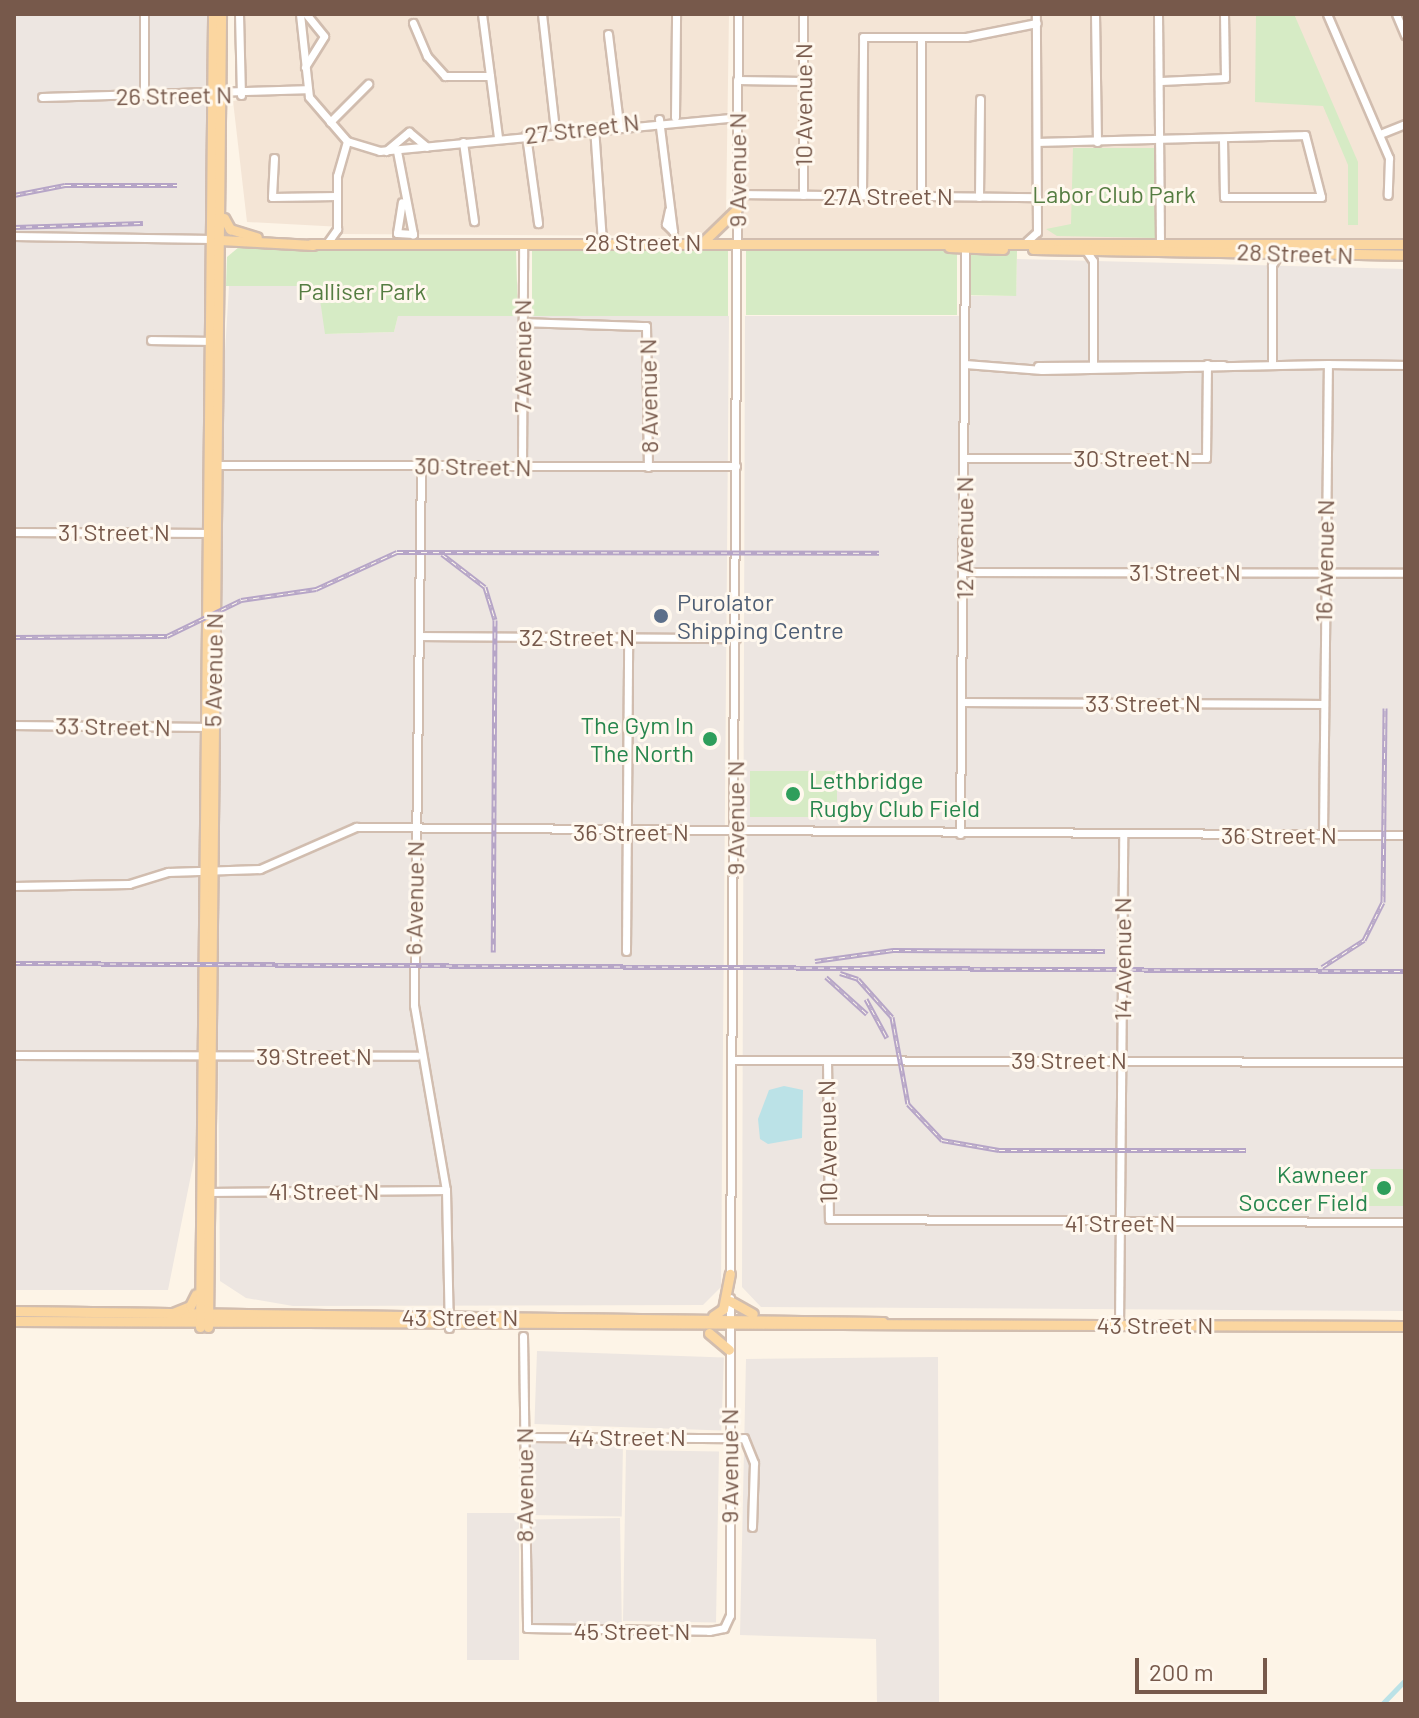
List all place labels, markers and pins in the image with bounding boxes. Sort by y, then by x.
place label: Purolator Shipping Centre [677,588,844,644]
marker: Purolator Shipping Centre [652,607,670,625]
place label: The Gym In The North [580,711,694,767]
marker: The Gym In The North [701,730,719,748]
place label: Lethbridge Rugby Club Field [809,766,980,822]
marker: Lethbridge Rugby Club Field [784,785,802,803]
place label: Kawneer Soccer Field [1239,1160,1368,1216]
marker: Kawneer Soccer Field [1375,1179,1393,1197]

